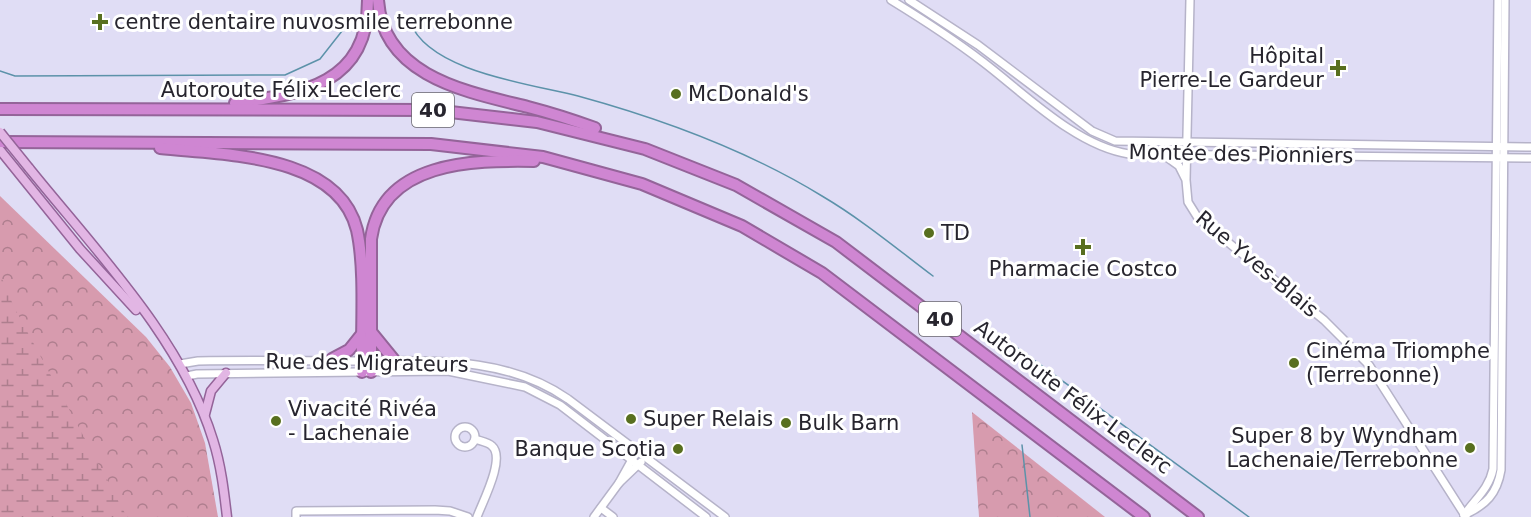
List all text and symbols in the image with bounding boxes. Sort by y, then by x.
place label: centre dentaire nuvosmile terrebonne [114,10,513,34]
marker: centre dentaire nuvosmile terrebonne [91,13,109,31]
place label: Hôpital Pierre-Le Gardeur [1140,44,1324,92]
marker: Hôpital Pierre-Le Gardeur [1329,59,1347,77]
street label: Autoroute Félix-Leclerc [161,78,401,102]
place label: McDonald's [688,82,809,106]
marker: McDonald's [669,87,683,101]
road number: 40 [412,93,454,127]
street label: Montée des Pionniers [1128,140,1354,168]
street label: Rue Yves-Blais [1191,206,1323,322]
place label: TD [940,221,970,245]
marker: TD [922,226,936,240]
marker: Pharmacie Costco [1076,240,1090,254]
place label: Pharmacie Costco [989,257,1177,281]
road number: 40 [919,302,961,336]
street label: Autoroute Félix-Leclerc [970,315,1176,479]
place label: Cinéma Triomphe (Terrebonne) [1306,339,1490,387]
street label: Rue des Migrateurs [265,349,469,377]
marker: Cinéma Triomphe (Terrebonne) [1287,356,1301,370]
place label: Vivacité Rivéa - Lachenaie [288,397,437,445]
place label: Super Relais [643,407,773,431]
place label: Bulk Barn [798,411,899,435]
marker: Super Relais [624,412,638,426]
marker: Vivacité Rivéa - Lachenaie [269,414,283,428]
marker: Bulk Barn [779,416,793,430]
place label: Super 8 by Wyndham Lachenaie/Terrebonne [1226,424,1458,472]
place label: Banque Scotia [515,437,666,461]
marker: Super 8 by Wyndham Lachenaie/Terrebonne [1463,441,1477,455]
marker: Banque Scotia [671,442,685,456]

